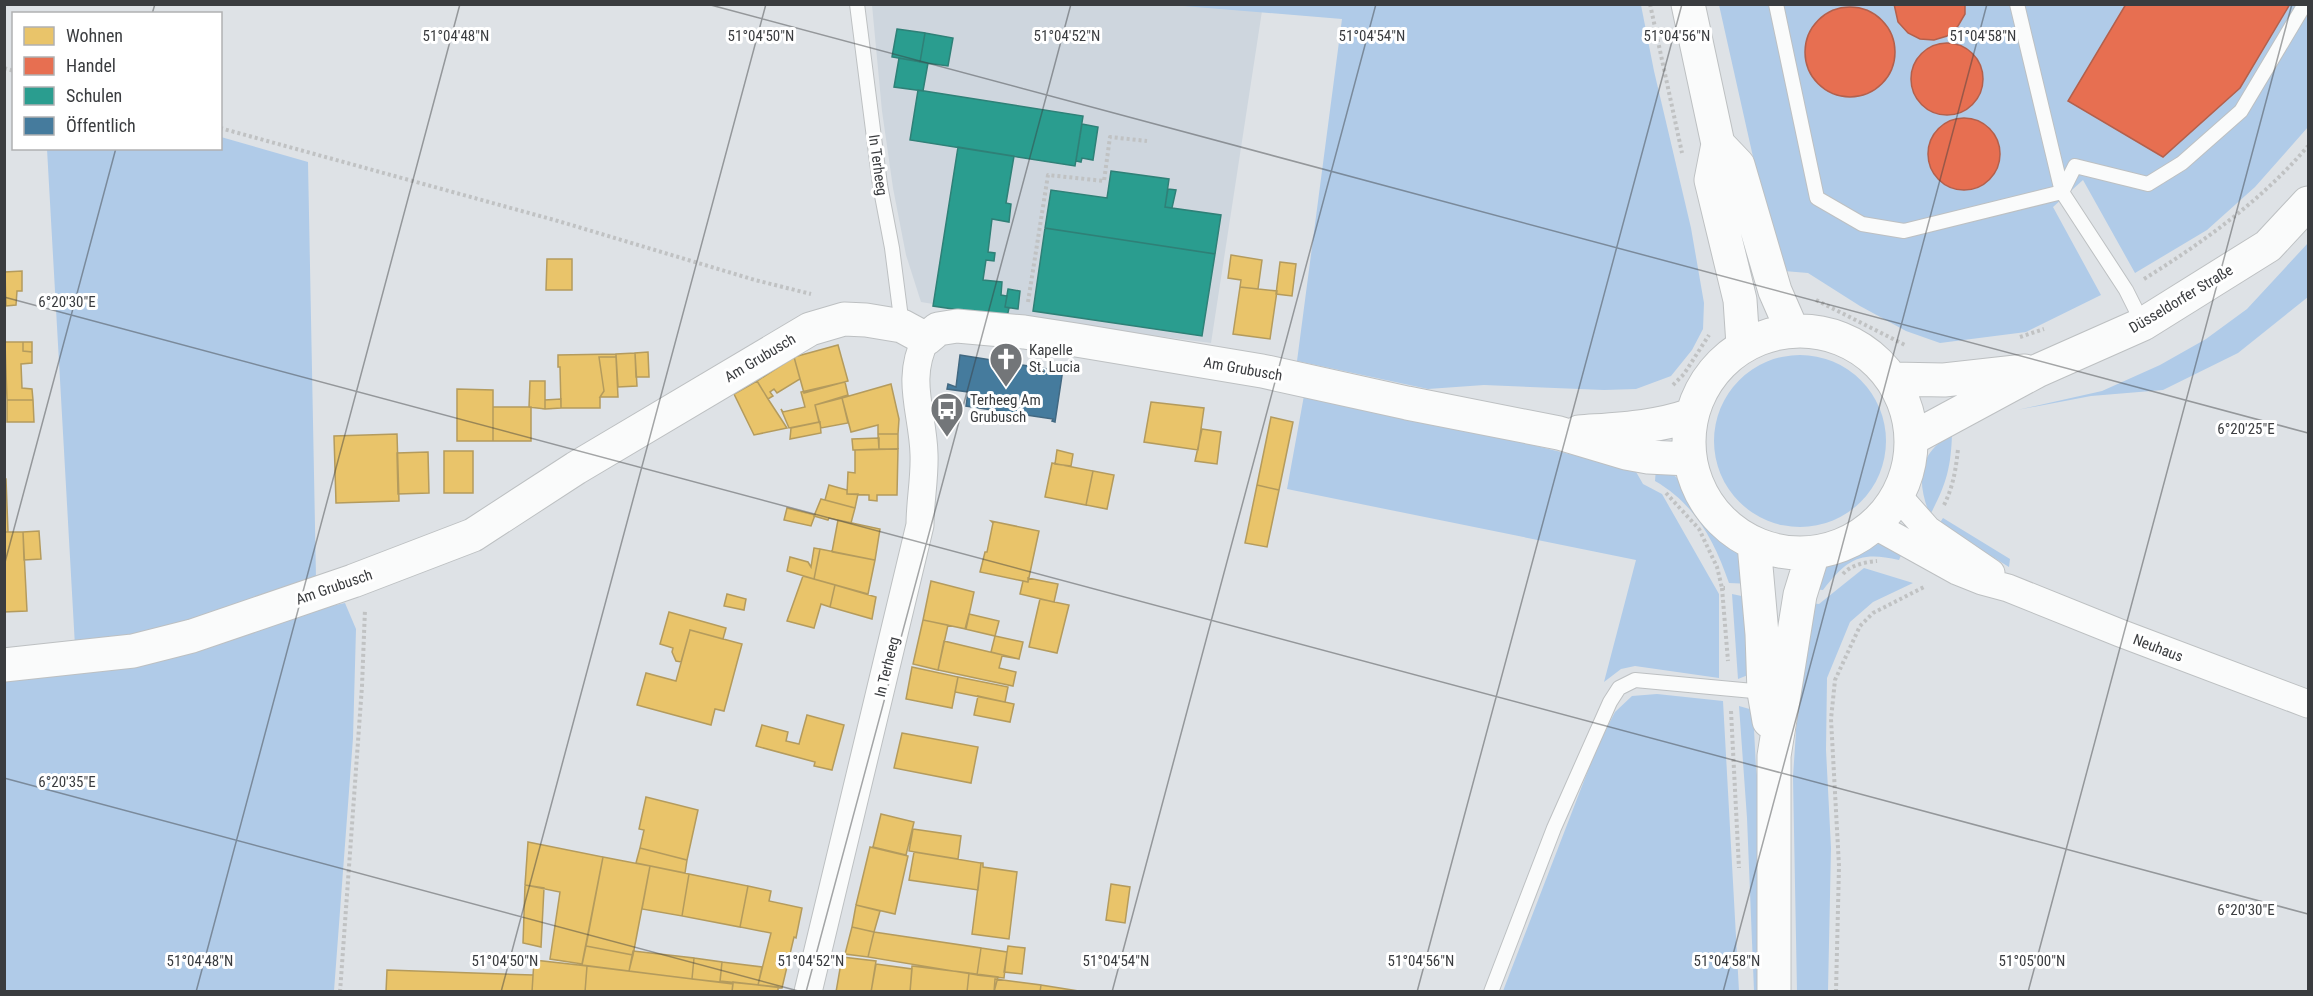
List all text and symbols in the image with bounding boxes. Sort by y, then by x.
legend [12,12,222,150]
text: Wohnen [66,25,123,46]
text: 51°04'48"N [423,27,489,45]
text: 51°04'50"N [728,27,794,45]
text: 51°04'52"N [1034,27,1100,45]
text: 51°04'54"N [1339,27,1405,45]
text: 51°04'56"N [1644,27,1710,45]
text: 51°04'58"N [1950,27,2016,45]
text: Handel [66,55,116,76]
text: Schulen [66,85,122,106]
text: Öffentlich [66,115,136,136]
street label: In Terheeg [865,133,891,197]
street label: Düsseldorfer Straße [2126,261,2236,337]
text: 6°20'30"E [38,293,96,311]
street label: Am Grubusch [721,330,799,386]
church icon: Kapelle St. Lucia [988,341,1024,388]
place label: Kapelle St. Lucia [1029,341,1080,376]
street label: Am Grubusch [1202,353,1284,385]
bus stop icon: Terheeg Am Grubusch [929,391,965,438]
place label: Terheeg Am Grubusch [970,391,1041,426]
text: 6°20'25"E [2217,420,2275,438]
street label: Am Grubusch [293,566,375,608]
street label: Neuhaus [2130,630,2186,666]
street label: In Terheeg [871,635,903,699]
text: 6°20'35"E [38,773,96,791]
text: 6°20'30"E [2217,901,2275,919]
text: 51°04'48"N [167,952,233,970]
text: 51°04'50"N [472,952,538,970]
text: 51°04'52"N [778,952,844,970]
text: 51°04'54"N [1083,952,1149,970]
text: 51°04'56"N [1388,952,1454,970]
text: 51°04'58"N [1694,952,1760,970]
text: 51°05'00"N [1999,952,2065,970]

